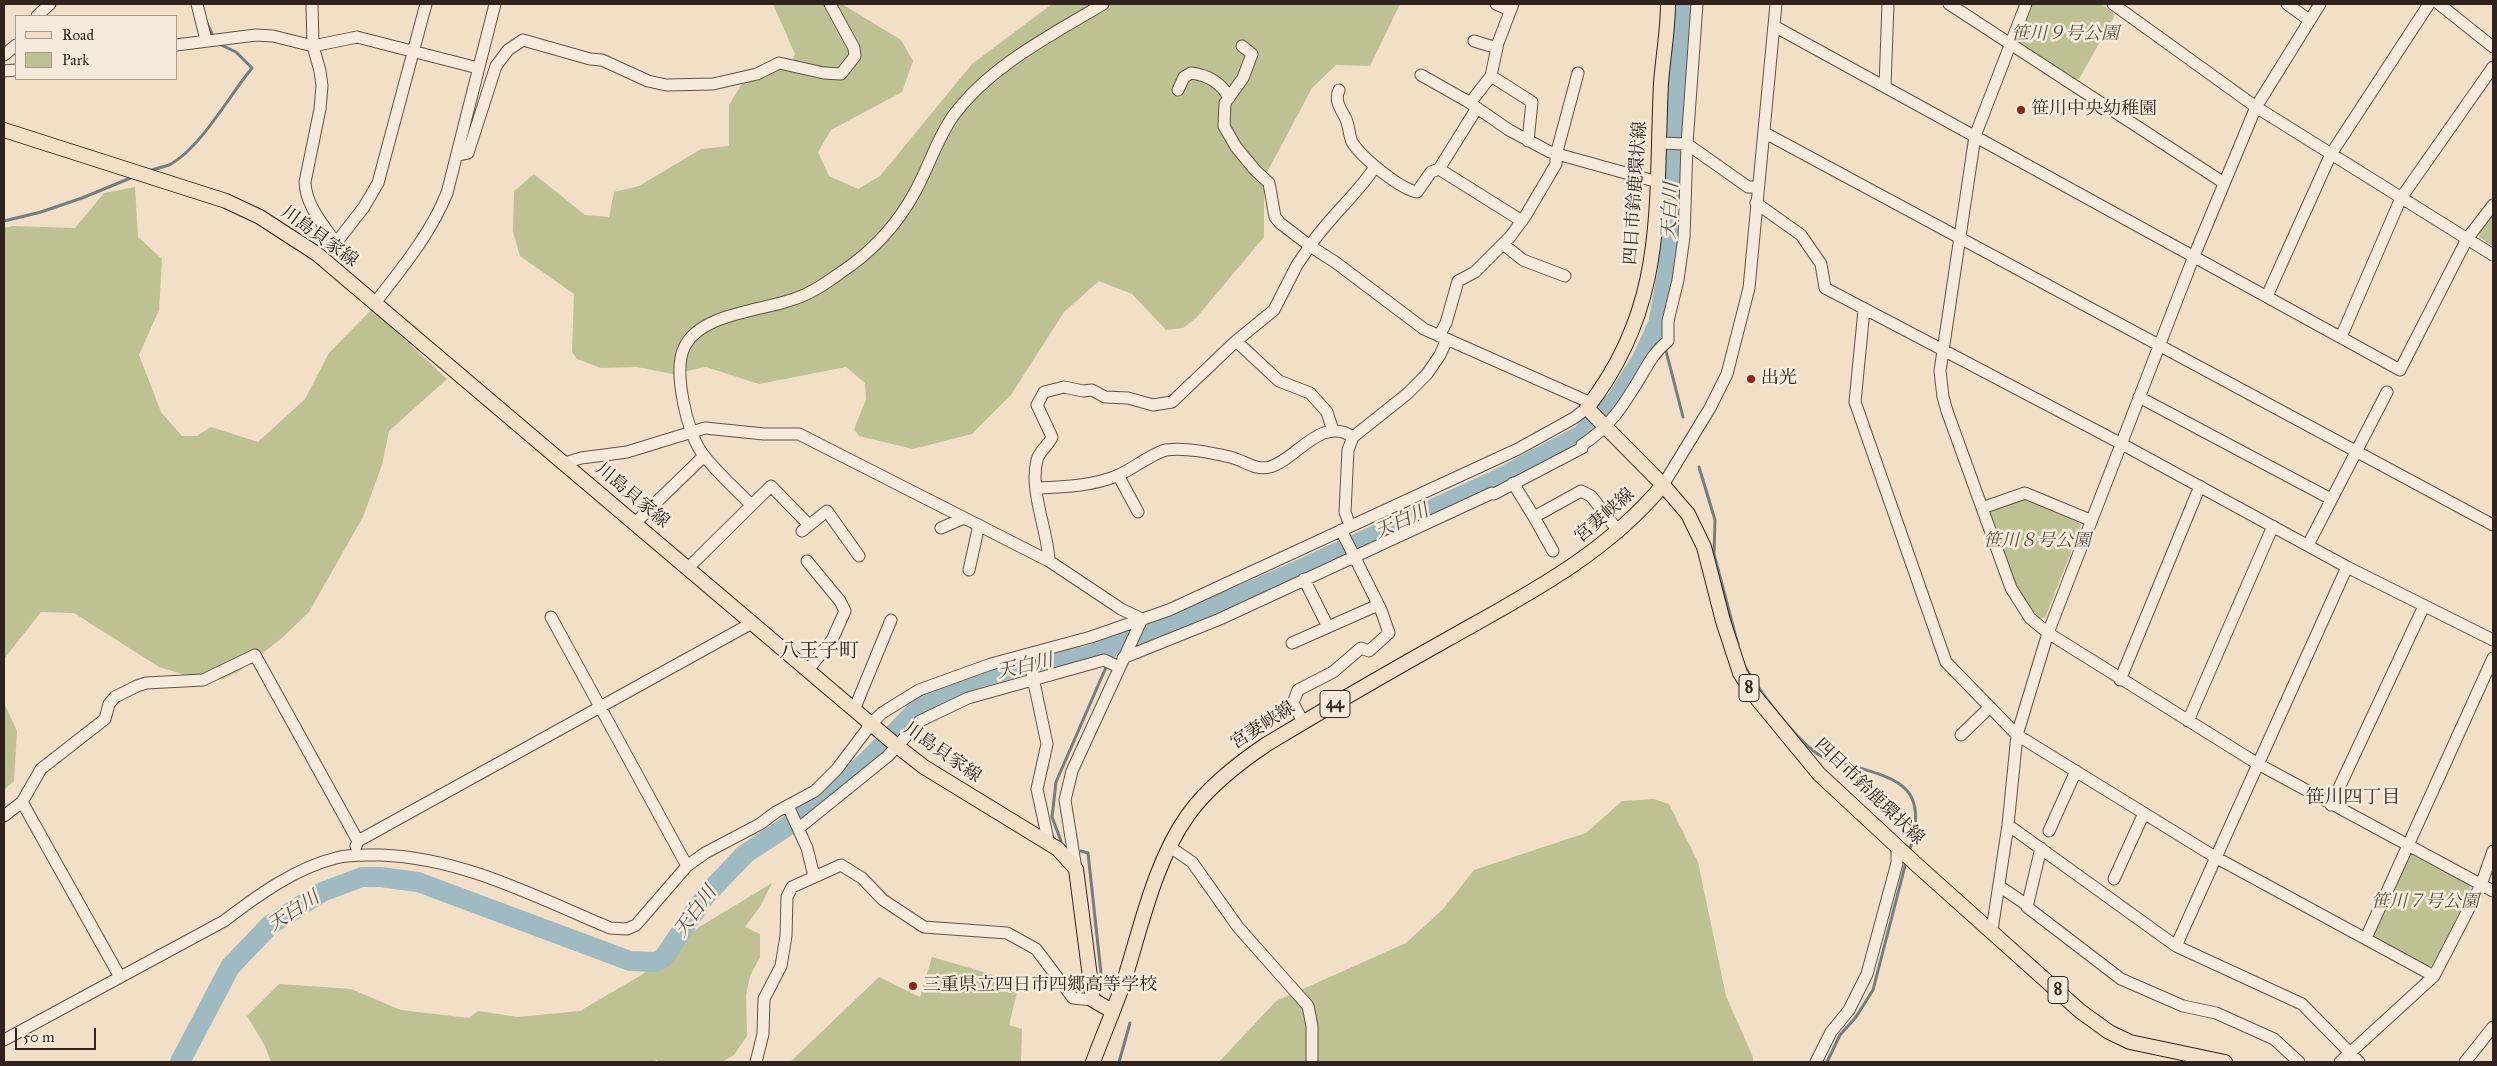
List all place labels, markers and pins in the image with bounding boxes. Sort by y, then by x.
place label: 笹川中央幼稚園 [2031,99,2157,121]
marker: 笹川中央幼稚園 [2015,104,2027,116]
place label: 出光 [1761,368,1797,390]
marker: 出光 [1745,373,1757,385]
place label: 三重県立四日市四郷高等学校 [923,975,1157,997]
marker: 三重県立四日市四郷高等学校 [907,980,919,992]

